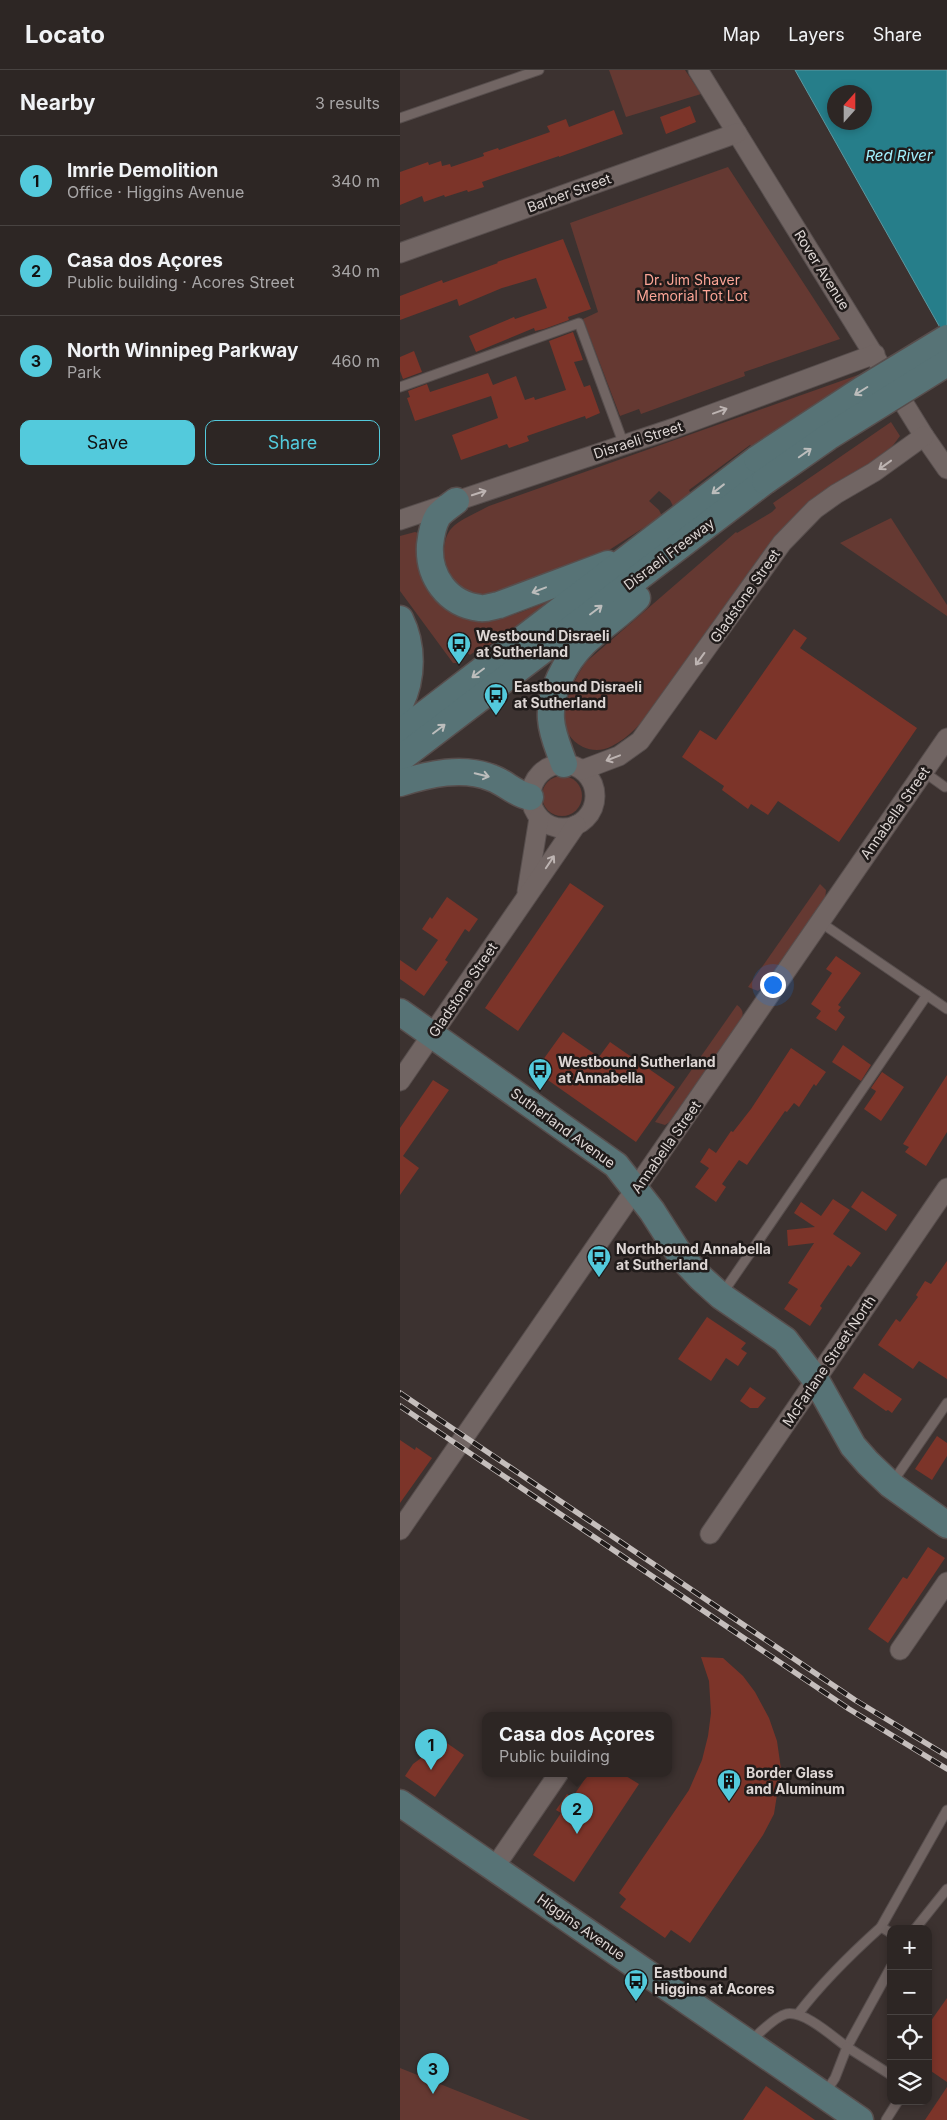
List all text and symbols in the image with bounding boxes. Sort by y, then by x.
text: Locato [25,20,105,49]
text: Map [723,24,760,45]
text: Layers [788,24,845,45]
text: Share [873,24,922,45]
north arrow [827,85,872,130]
text: Nearby [20,90,95,115]
text: 3 results [315,93,380,113]
water label: Red River [865,146,933,165]
text: Imrie Demolition [67,159,218,182]
street label: Barber Street [525,169,613,216]
text: 1 [33,171,39,191]
text: 340 m [331,171,380,191]
text: Office · Higgins Avenue [67,182,244,202]
street label: Rover Avenue [791,227,854,313]
text: Casa dos Açores [67,249,223,272]
text: 2 [31,261,41,281]
text: 340 m [331,261,380,281]
park label: Dr. Jim Shaver Memorial Tot Lot [636,271,748,304]
text: Public building · Acores Street [67,272,294,292]
text: North Winnipeg Parkway [67,339,298,362]
text: 3 [31,351,41,371]
text: 460 m [331,351,380,371]
text: Park [67,362,101,382]
one-way arrow [854,386,868,396]
one-way arrow [712,406,727,415]
street label: Disraeli Street [591,417,685,462]
button: Save [20,420,195,465]
button: Share [205,420,380,465]
one-way arrow [798,448,812,458]
one-way arrow [879,459,892,470]
one-way arrow [712,484,725,495]
one-way arrow [471,488,487,497]
street label: Disraeli Freeway [620,514,717,593]
street label: Gladstone Street [706,545,783,646]
one-way arrow [532,586,547,595]
one-way arrow [589,604,602,615]
place label: Westbound Disraeli at Sutherland [476,627,610,660]
bus stop icon: Westbound Disraeli at Sutherland [446,631,472,665]
one-way arrow [695,652,706,665]
one-way arrow [472,668,485,679]
place label: Eastbound Disraeli at Sutherland [514,678,642,711]
bus stop icon: Eastbound Disraeli at Sutherland [483,682,509,716]
one-way arrow [432,724,446,734]
one-way arrow [605,754,621,763]
street label: Annabella Street [856,763,933,862]
one-way arrow [474,771,490,780]
one-way arrow [546,855,556,869]
street label: Gladstone Street [425,939,501,1040]
your location [760,972,786,998]
place label: Westbound Sutherland at Annabella [558,1053,716,1086]
bus stop icon: Westbound Sutherland at Annabella [527,1057,553,1091]
street label: Sutherland Avenue [508,1084,619,1171]
street label: Annabella Street [627,1097,704,1196]
place label: Northbound Annabella at Sutherland [616,1240,771,1273]
bus stop icon: Northbound Annabella at Sutherland [586,1244,612,1278]
street label: McFarlane Street North [778,1292,879,1429]
popup [482,1712,672,1777]
text: Casa dos Açores [499,1723,655,1746]
pin: 1 [415,1729,447,1770]
text: Public building [499,1746,610,1766]
place label: Border Glass and Aluminum [746,1764,845,1797]
building icon: Border Glass and Aluminum [716,1768,742,1802]
pin: 2 [561,1793,593,1834]
street label: Higgins Avenue [534,1890,628,1963]
map controls [887,1925,932,2105]
button: + [887,1925,932,1970]
place label: Eastbound Higgins at Acores [654,1964,775,1997]
bus stop icon: Eastbound Higgins at Acores [623,1968,649,2002]
button: − [887,1970,932,2015]
button: locate [887,2015,932,2060]
pin: 3 [417,2053,449,2094]
button: layers [887,2060,932,2105]

